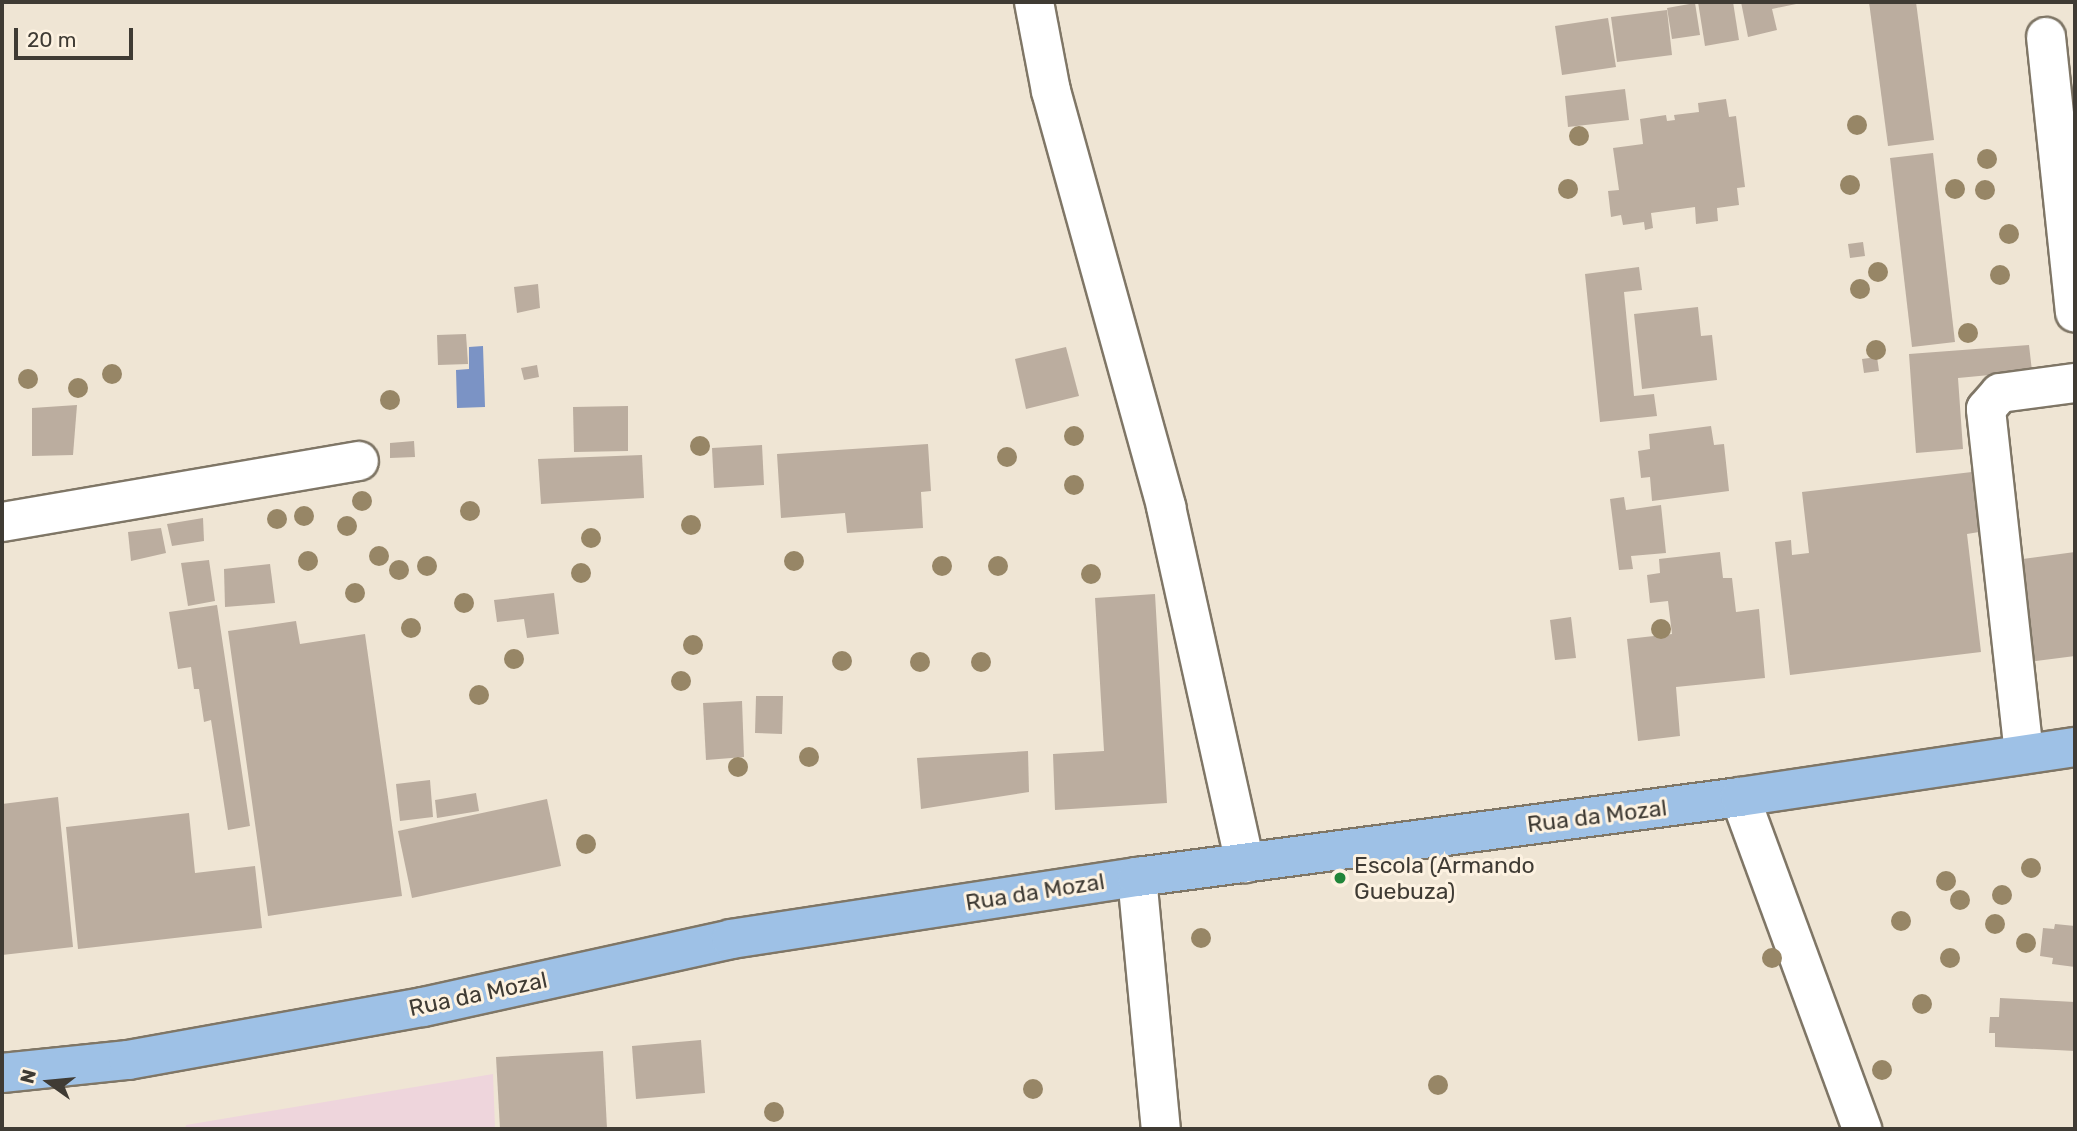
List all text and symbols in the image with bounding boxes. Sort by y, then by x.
scale bar [18,14,136,58]
text: 20 m [27,27,76,52]
street label: Rua da Mozal [1526,794,1668,838]
place label: Escola (Armando Guebuza) [1354,851,1535,905]
street label: Rua da Mozal [963,867,1107,917]
marker: Escola (Armando Guebuza) [1332,870,1348,886]
street label: Rua da Mozal [406,966,550,1022]
north arrow [14,1047,84,1117]
text: N [15,1067,41,1086]

